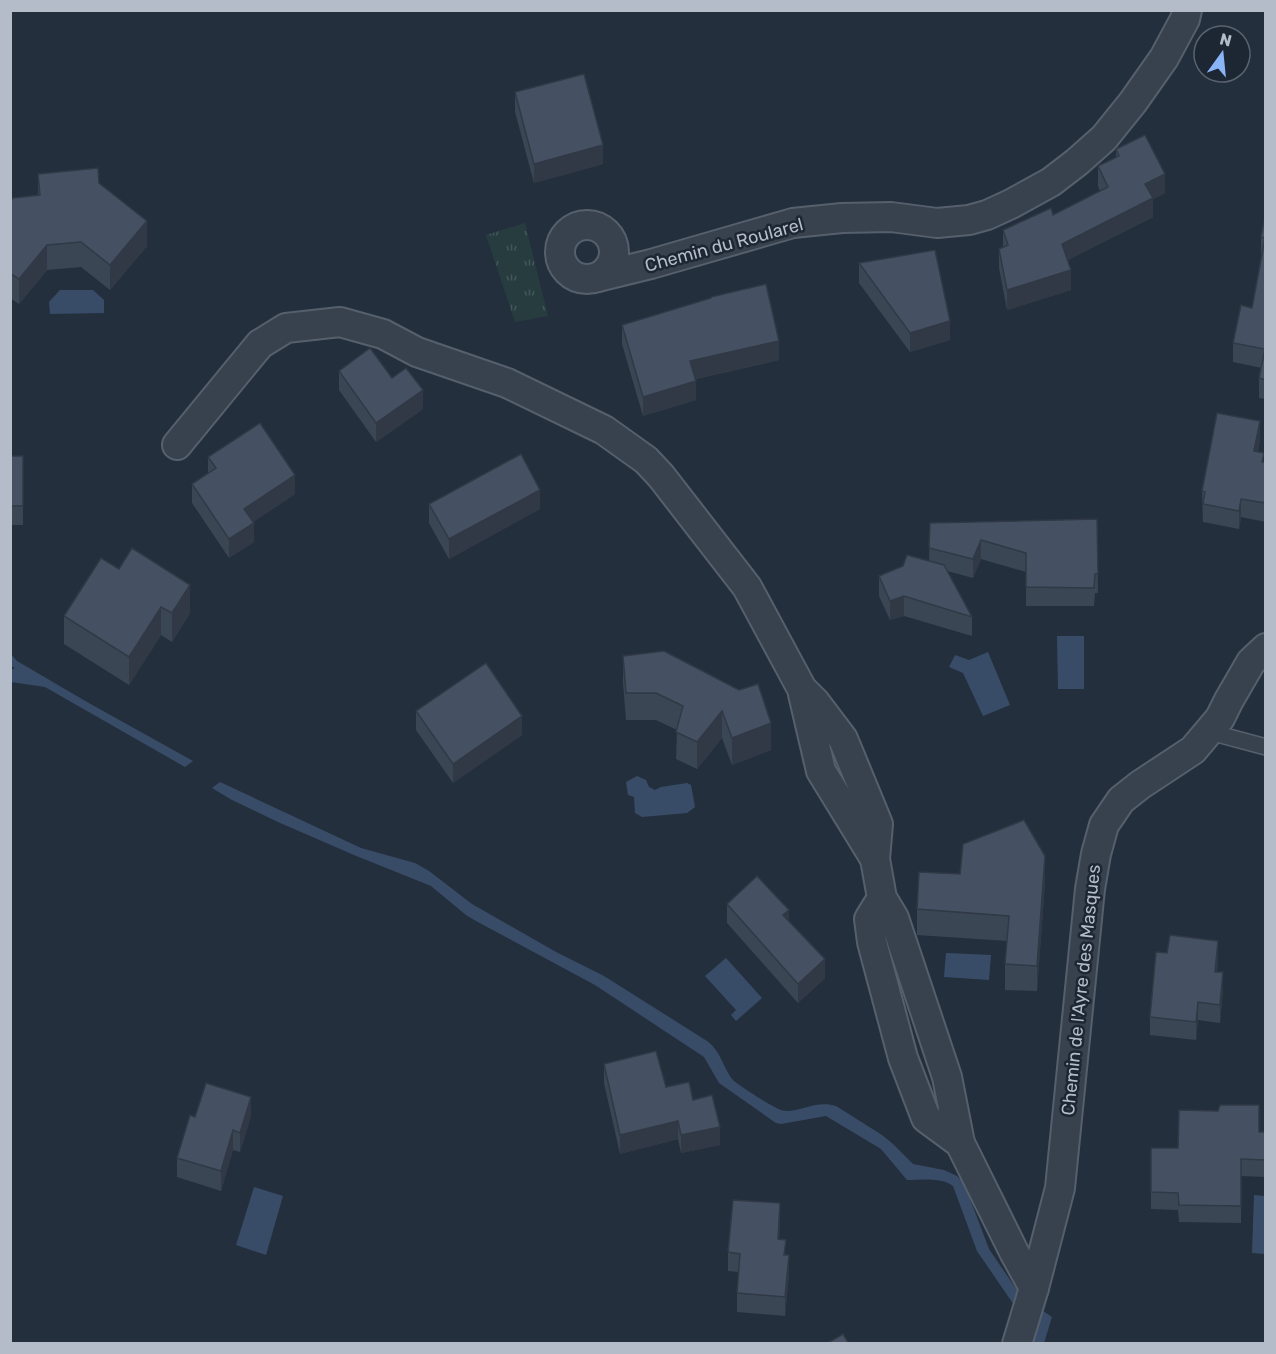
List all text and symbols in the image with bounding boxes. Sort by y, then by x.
north arrow [1192,24,1252,84]
text: N [1218,29,1234,51]
street label: Chemin du Roularel [642,213,806,277]
street label: Chemin de l'Ayre des Masques [1057,863,1105,1117]

